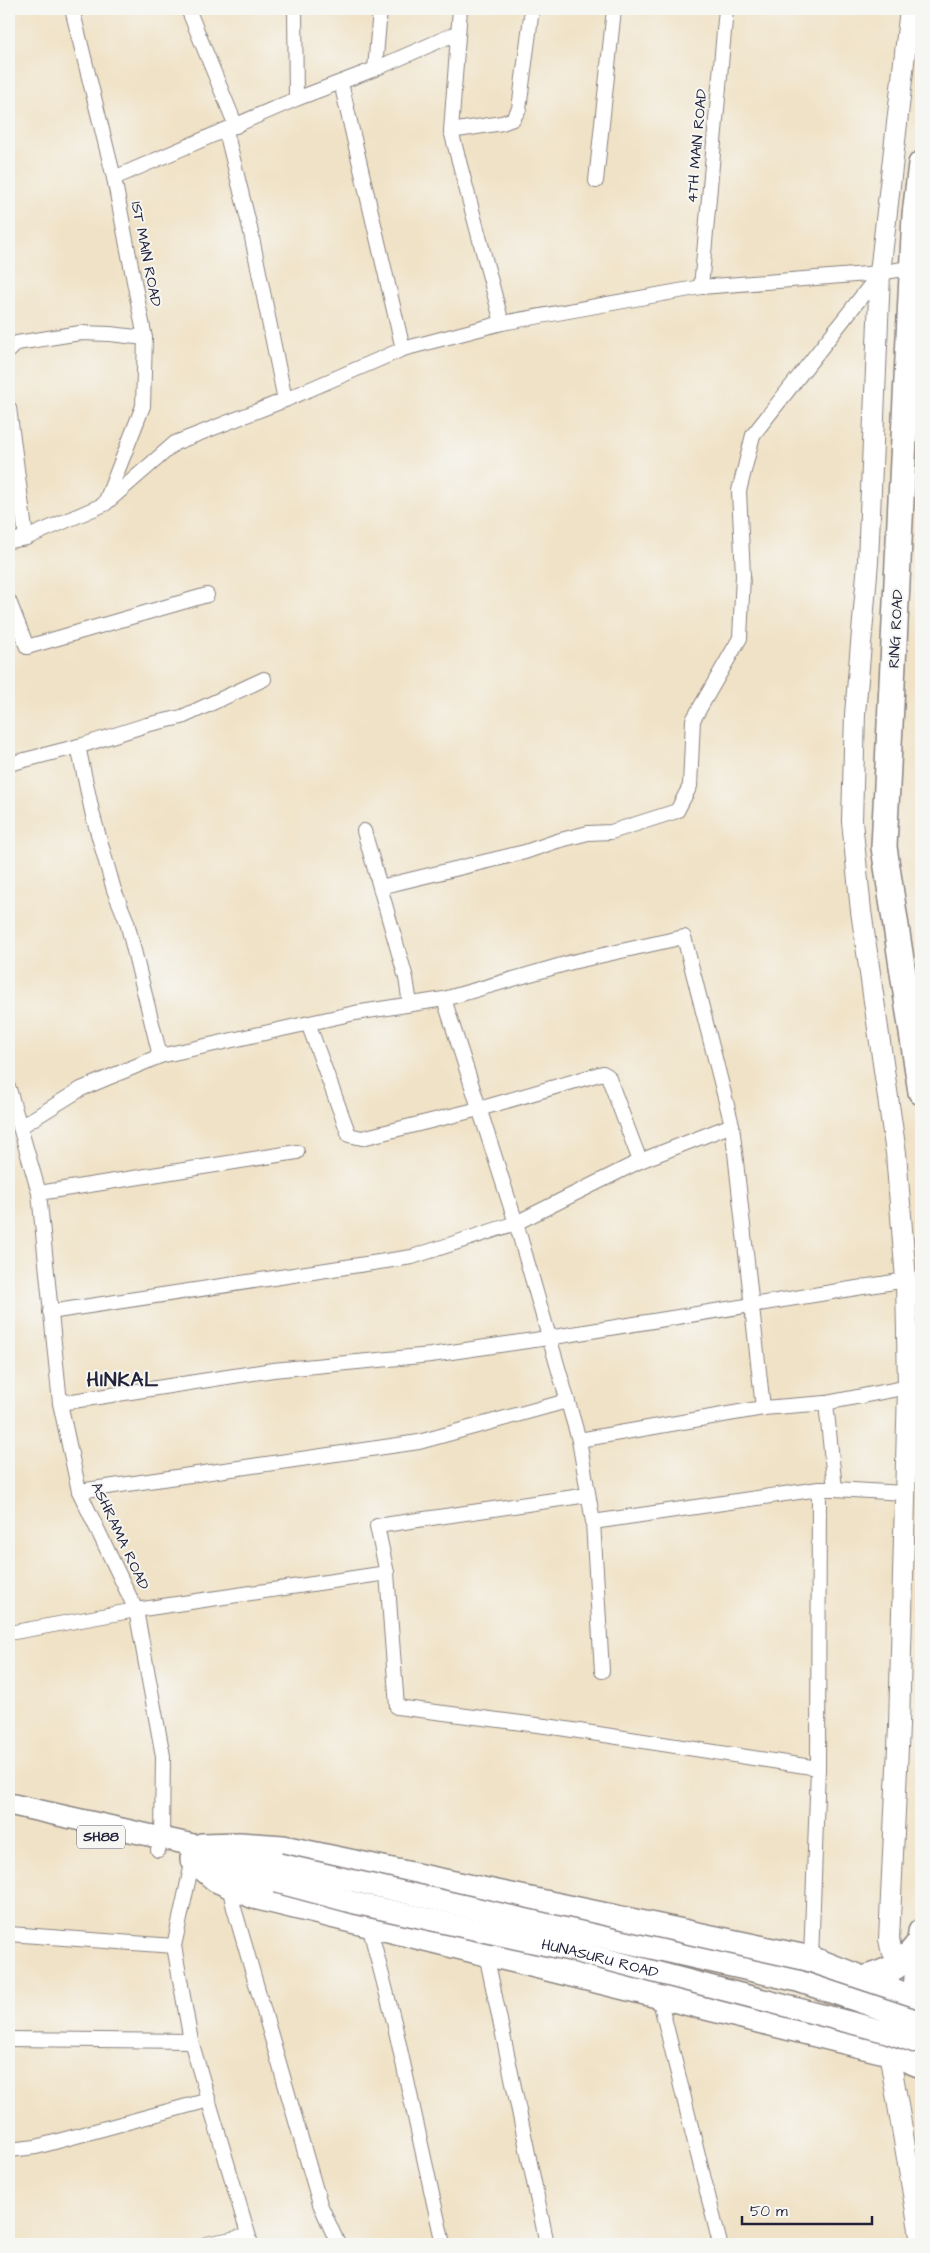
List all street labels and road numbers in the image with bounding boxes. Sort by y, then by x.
street label: 4TH MAIN ROAD [682,88,712,204]
street label: 1ST MAIN ROAD [126,200,167,309]
street label: RING ROAD [883,589,909,669]
street label: ASHRAMA ROAD [86,1479,154,1594]
road number: SH88 [77,1825,125,1848]
street label: HUNASURU ROAD [540,1934,661,1983]

